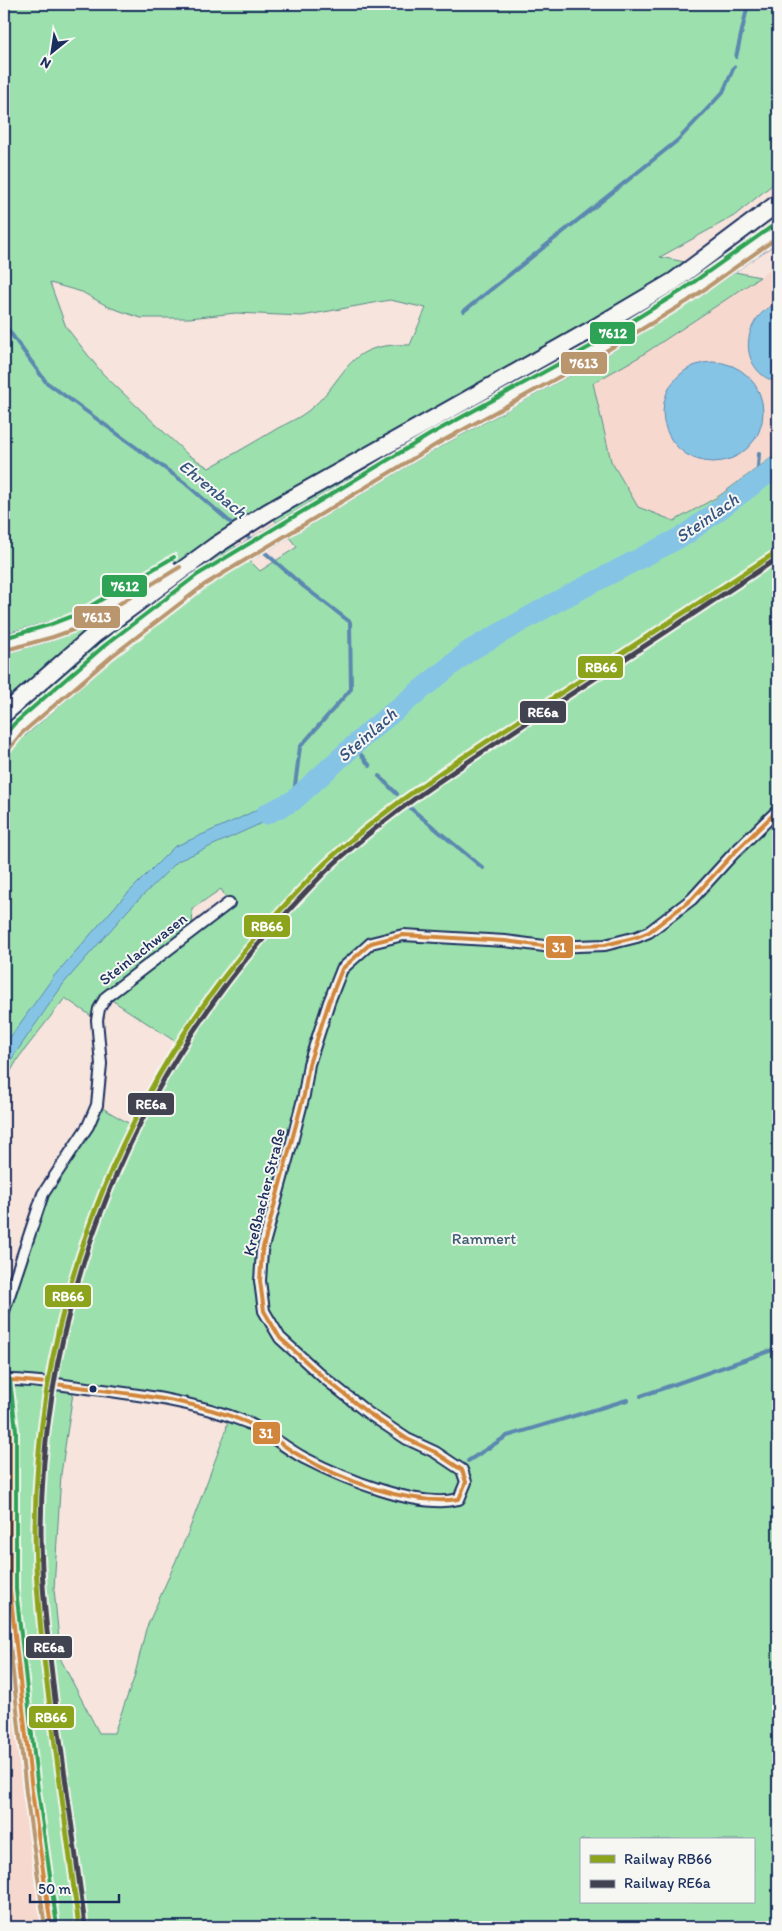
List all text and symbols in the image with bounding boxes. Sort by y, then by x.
north arrow [28,28,78,78]
text: N [37,53,54,73]
line badge: 7612 [589,321,636,345]
text: 7612 [598,325,628,342]
line badge: 7613 [560,351,608,375]
text: 7613 [569,355,599,372]
water label: Ehrenbach [175,455,252,523]
water label: Steinlach [671,488,743,548]
line badge: 7612 [101,574,148,598]
text: 7612 [110,578,140,595]
line badge: 7613 [73,605,121,629]
text: 7613 [82,609,112,626]
line badge: RB66 [577,655,624,679]
text: RB66 [585,659,618,676]
line badge: RE6a [519,700,567,724]
water label: Steinlach [333,703,402,767]
text: RE6a [528,704,559,721]
street label: Steinlachwasen [95,909,191,989]
line badge: RB66 [243,914,291,938]
text: RB66 [251,918,284,935]
line badge: 31 [545,935,574,959]
text: 31 [552,939,567,956]
line badge: RE6a [127,1092,175,1116]
text: RE6a [136,1096,167,1113]
street label: Kreßbacher Straße [239,1126,289,1258]
park label: Rammert [452,1229,516,1248]
line badge: RB66 [44,1284,92,1308]
text: RB66 [52,1288,85,1305]
unlabelled marker [88,1384,98,1394]
line badge: 31 [252,1421,281,1445]
text: 31 [259,1425,274,1442]
line badge: RE6a [25,1635,73,1659]
text: RE6a [34,1639,65,1656]
line badge: RB66 [28,1705,75,1729]
text: RB66 [35,1709,68,1726]
legend [580,1838,754,1904]
text: Railway RB66 [624,1850,712,1868]
scale bar [30,1871,119,1903]
text: Railway RE6a [624,1874,711,1892]
text: 50 m [38,1880,71,1898]

